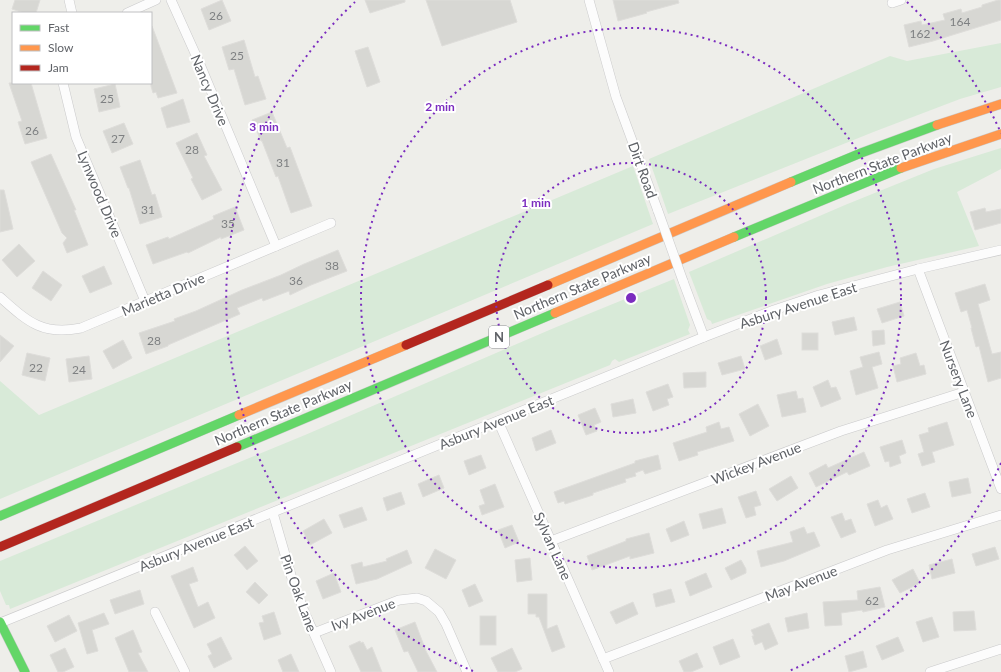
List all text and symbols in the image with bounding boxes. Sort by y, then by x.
house number: 26 [209,8,223,23]
legend [12,12,152,84]
house number: 164 [950,14,970,29]
text: Fast [48,20,70,35]
house number: 162 [910,26,930,41]
text: Slow [48,40,74,55]
house number: 25 [230,48,244,63]
street label: Nancy Drive [187,52,233,128]
text: Jam [48,60,69,75]
house number: 25 [100,91,114,106]
text: 2 min [425,99,455,114]
text: 3 min [249,119,279,134]
house number: 26 [25,123,39,138]
street label: Northern State Parkway [810,128,955,197]
house number: 27 [111,131,125,146]
street label: Dirt Road [625,140,661,200]
house number: 28 [185,142,199,157]
street label: Lynwood Drive [74,148,126,240]
house number: 31 [276,155,290,170]
text: 1 min [521,195,551,210]
house number: 31 [141,202,155,217]
house number: 35 [221,216,235,231]
street label: Northern State Parkway [511,249,654,323]
house number: 38 [325,258,339,273]
street label: Marietta Drive [119,269,207,319]
house number: 36 [289,273,303,288]
street label: Asbury Avenue East [737,278,859,332]
centre of rings [624,291,638,305]
road number: N [489,326,509,348]
house number: 28 [147,333,161,348]
street label: Nursery Lane [936,338,982,420]
house number: 22 [29,360,43,375]
house number: 24 [72,362,86,377]
street label: Northern State Parkway [212,375,355,449]
street label: Asbury Avenue East [436,391,556,453]
street label: Wickey Avenue [709,438,803,488]
street label: Sylvan Lane [530,509,576,583]
street label: Asbury Avenue East [136,513,256,575]
street label: Pin Oak Lane [277,552,321,634]
street label: May Avenue [763,561,839,605]
house number: 62 [865,593,879,608]
street label: Ivy Avenue [329,594,397,634]

